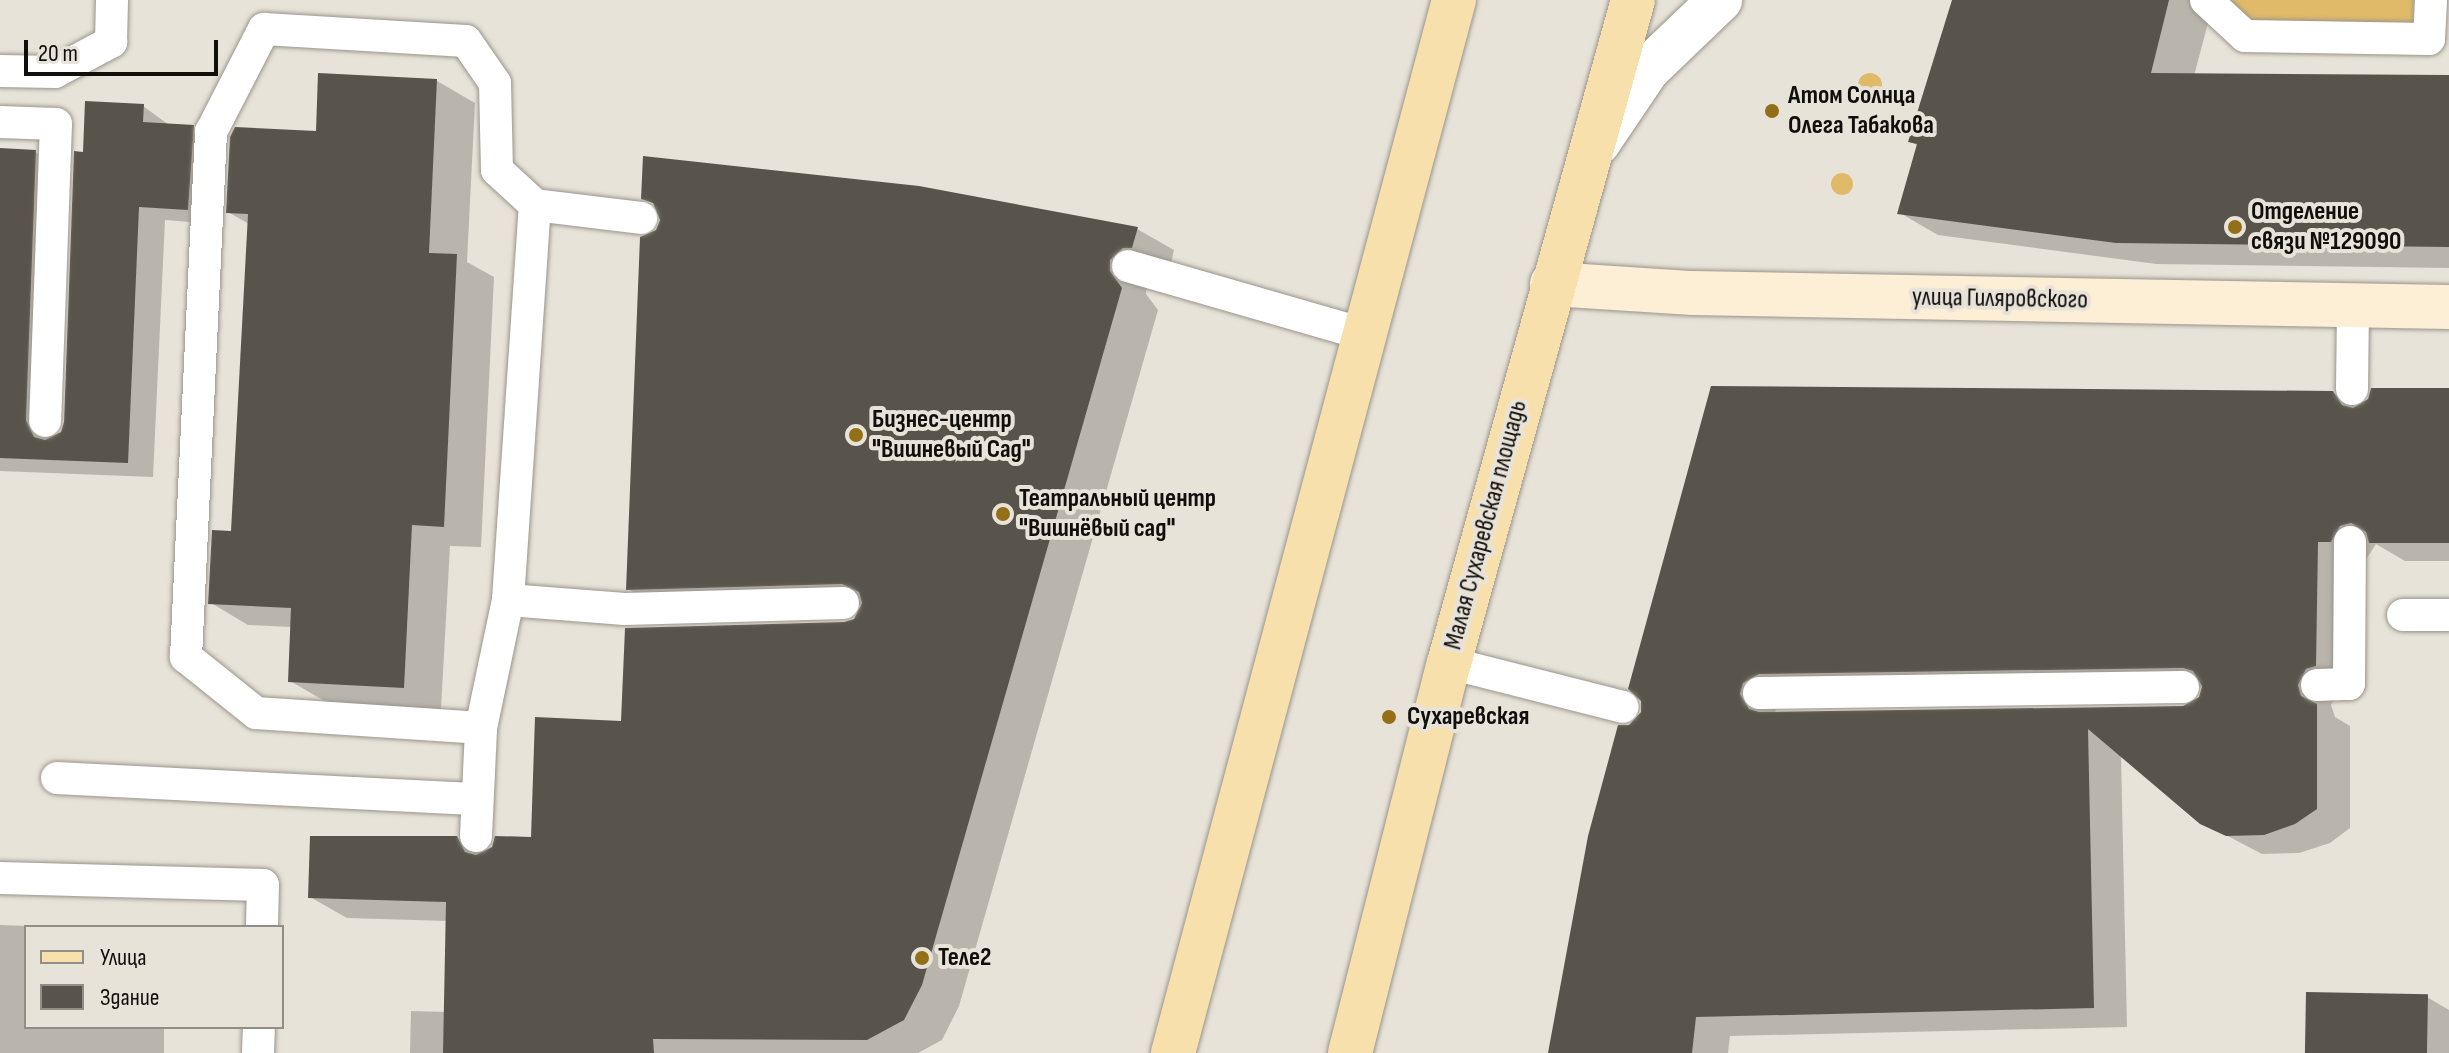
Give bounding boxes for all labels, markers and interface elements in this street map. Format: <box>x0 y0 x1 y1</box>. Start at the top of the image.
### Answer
scale bar <box>28 24 222 74</box>
text: 20 m <box>38 39 78 68</box>
place label: Атом Солнца Олега Табакова <box>1788 80 1934 142</box>
marker: Атом Солнца Олега Табакова <box>1763 102 1781 120</box>
place label: Отделение связи №129090 <box>2251 196 2401 258</box>
marker: Отделение связи №129090 <box>2226 218 2244 236</box>
street label: улица Гиляровского <box>1912 282 2088 316</box>
street label: Малая Сухаревская площадь <box>1438 397 1534 653</box>
place label: Бизнес-центр "Вишневый Сад" <box>872 404 1031 466</box>
marker: Бизнес-центр "Вишневый Сад" <box>847 426 865 444</box>
place label: Театральный центр "Вишнёвый сад" <box>1019 483 1216 544</box>
marker: Театральный центр "Вишнёвый сад" <box>994 505 1012 523</box>
place label: Сухаревская <box>1407 701 1529 733</box>
marker: Сухаревская <box>1378 706 1400 728</box>
legend <box>24 925 284 1029</box>
place label: Теле2 <box>938 942 991 974</box>
text: Улица <box>100 943 146 972</box>
marker: Теле2 <box>913 949 931 967</box>
text: Здание <box>100 983 159 1012</box>

